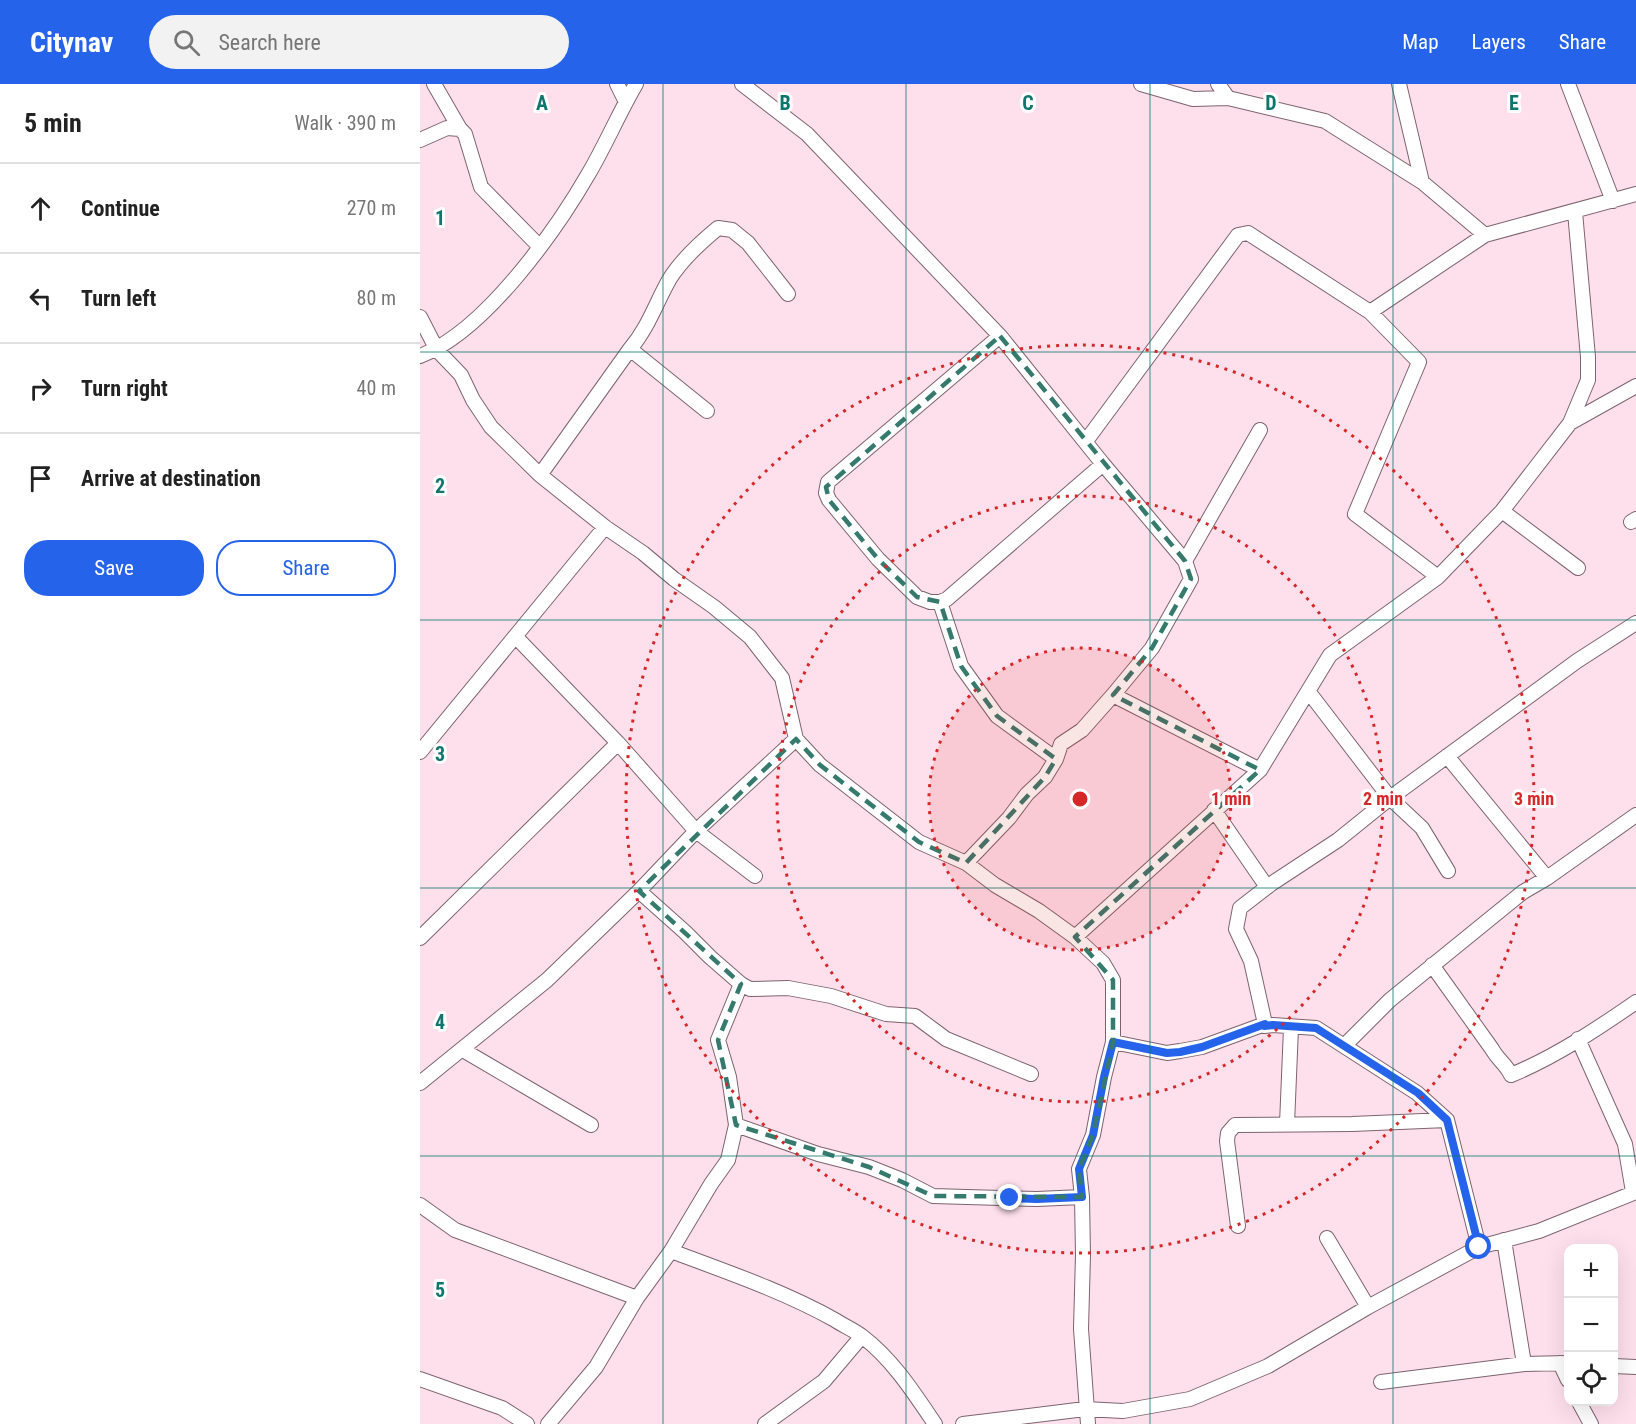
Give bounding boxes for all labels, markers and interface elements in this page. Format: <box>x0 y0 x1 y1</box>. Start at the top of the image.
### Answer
search box <box>149 15 569 69</box>
text: Citynav <box>30 26 113 59</box>
icon: search <box>170 26 203 59</box>
text: Search here <box>218 30 321 55</box>
text: Map <box>1402 30 1439 54</box>
text: Layers <box>1472 30 1526 54</box>
text: Share <box>1559 30 1606 54</box>
text: A <box>536 91 548 115</box>
text: B <box>779 91 791 115</box>
text: C <box>1022 91 1034 115</box>
text: D <box>1265 91 1277 115</box>
text: E <box>1509 91 1519 115</box>
text: 5 min <box>24 108 82 138</box>
text: Walk · 390 m <box>295 111 396 135</box>
icon: ahead <box>24 192 57 225</box>
text: Continue <box>81 196 160 221</box>
text: 270 m <box>347 196 396 220</box>
text: 1 <box>435 206 445 230</box>
icon: left <box>24 282 57 315</box>
text: Turn left <box>81 286 156 311</box>
text: 80 m <box>357 286 396 310</box>
icon: right <box>24 372 57 405</box>
text: Turn right <box>81 376 168 401</box>
text: 40 m <box>357 376 396 400</box>
icon: arrive <box>24 462 57 495</box>
text: Arrive at destination <box>81 466 261 491</box>
text: 2 <box>435 474 445 498</box>
button: Save <box>24 540 204 596</box>
button: Share <box>216 540 396 596</box>
text: 3 <box>435 742 445 766</box>
text: 1 min <box>1211 788 1251 809</box>
text: 2 min <box>1363 788 1403 809</box>
text: 3 min <box>1514 788 1554 809</box>
centre of rings <box>1070 789 1090 809</box>
text: 4 <box>435 1010 445 1034</box>
route end <box>996 1184 1022 1210</box>
route start <box>1465 1233 1491 1259</box>
map controls <box>1564 1244 1618 1406</box>
button: + <box>1564 1244 1618 1298</box>
text: 5 <box>435 1278 445 1302</box>
button: − <box>1564 1298 1618 1352</box>
button: locate <box>1564 1352 1618 1406</box>

